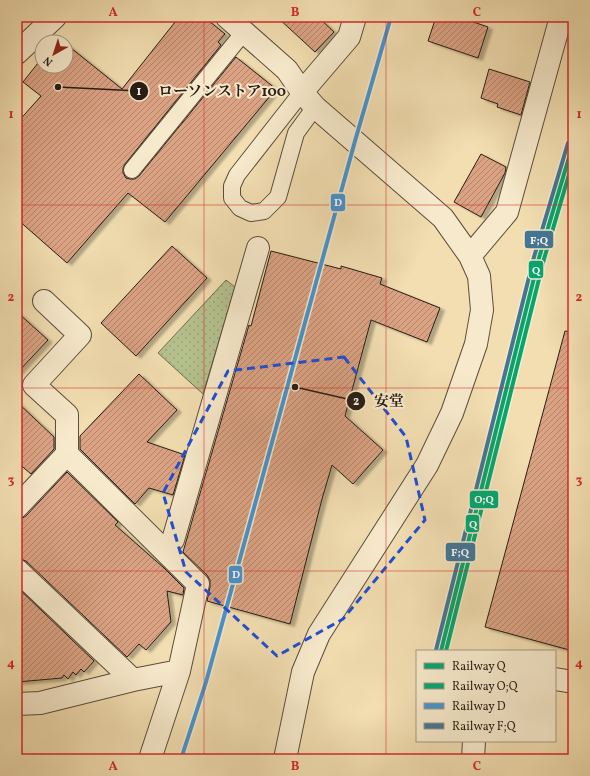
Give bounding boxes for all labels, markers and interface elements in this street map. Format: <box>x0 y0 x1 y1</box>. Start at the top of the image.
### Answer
text: A <box>108 4 118 22</box>
text: B <box>291 4 300 22</box>
text: C <box>473 4 481 22</box>
north arrow <box>34 34 74 74</box>
text: N <box>41 52 56 69</box>
callout: ローソンストア100 <box>129 78 295 105</box>
text: ローソンストア100 <box>158 82 286 103</box>
text: 1 <box>137 84 142 100</box>
text: 1 <box>8 106 14 124</box>
text: 1 <box>576 106 582 124</box>
line badge: D <box>330 193 346 212</box>
text: D <box>334 196 342 211</box>
line badge: F;Q <box>524 230 554 249</box>
text: F;Q <box>530 234 549 249</box>
line badge: Q <box>528 260 544 279</box>
text: Q <box>532 264 541 279</box>
text: 2 <box>8 289 15 307</box>
text: 2 <box>576 289 583 307</box>
callout: 安堂 <box>346 387 412 414</box>
text: 安堂 <box>374 392 404 413</box>
text: 2 <box>353 394 359 410</box>
text: 3 <box>8 472 15 490</box>
text: 3 <box>576 472 583 490</box>
line badge: O;Q <box>469 490 499 509</box>
text: O;Q <box>474 493 495 508</box>
line badge: Q <box>465 514 480 533</box>
text: Q <box>469 518 478 533</box>
line badge: F;Q <box>445 542 476 562</box>
text: F;Q <box>451 546 470 561</box>
line badge: D <box>228 565 243 584</box>
text: D <box>232 568 240 583</box>
legend <box>416 650 556 742</box>
text: 4 <box>7 655 15 673</box>
text: 4 <box>575 655 583 673</box>
text: Railway Q <box>452 659 507 675</box>
text: Railway O;Q <box>452 679 519 695</box>
text: Railway D <box>452 699 506 715</box>
text: Railway F;Q <box>452 719 517 735</box>
text: A <box>108 758 118 776</box>
text: B <box>291 758 300 776</box>
text: C <box>473 758 481 776</box>

